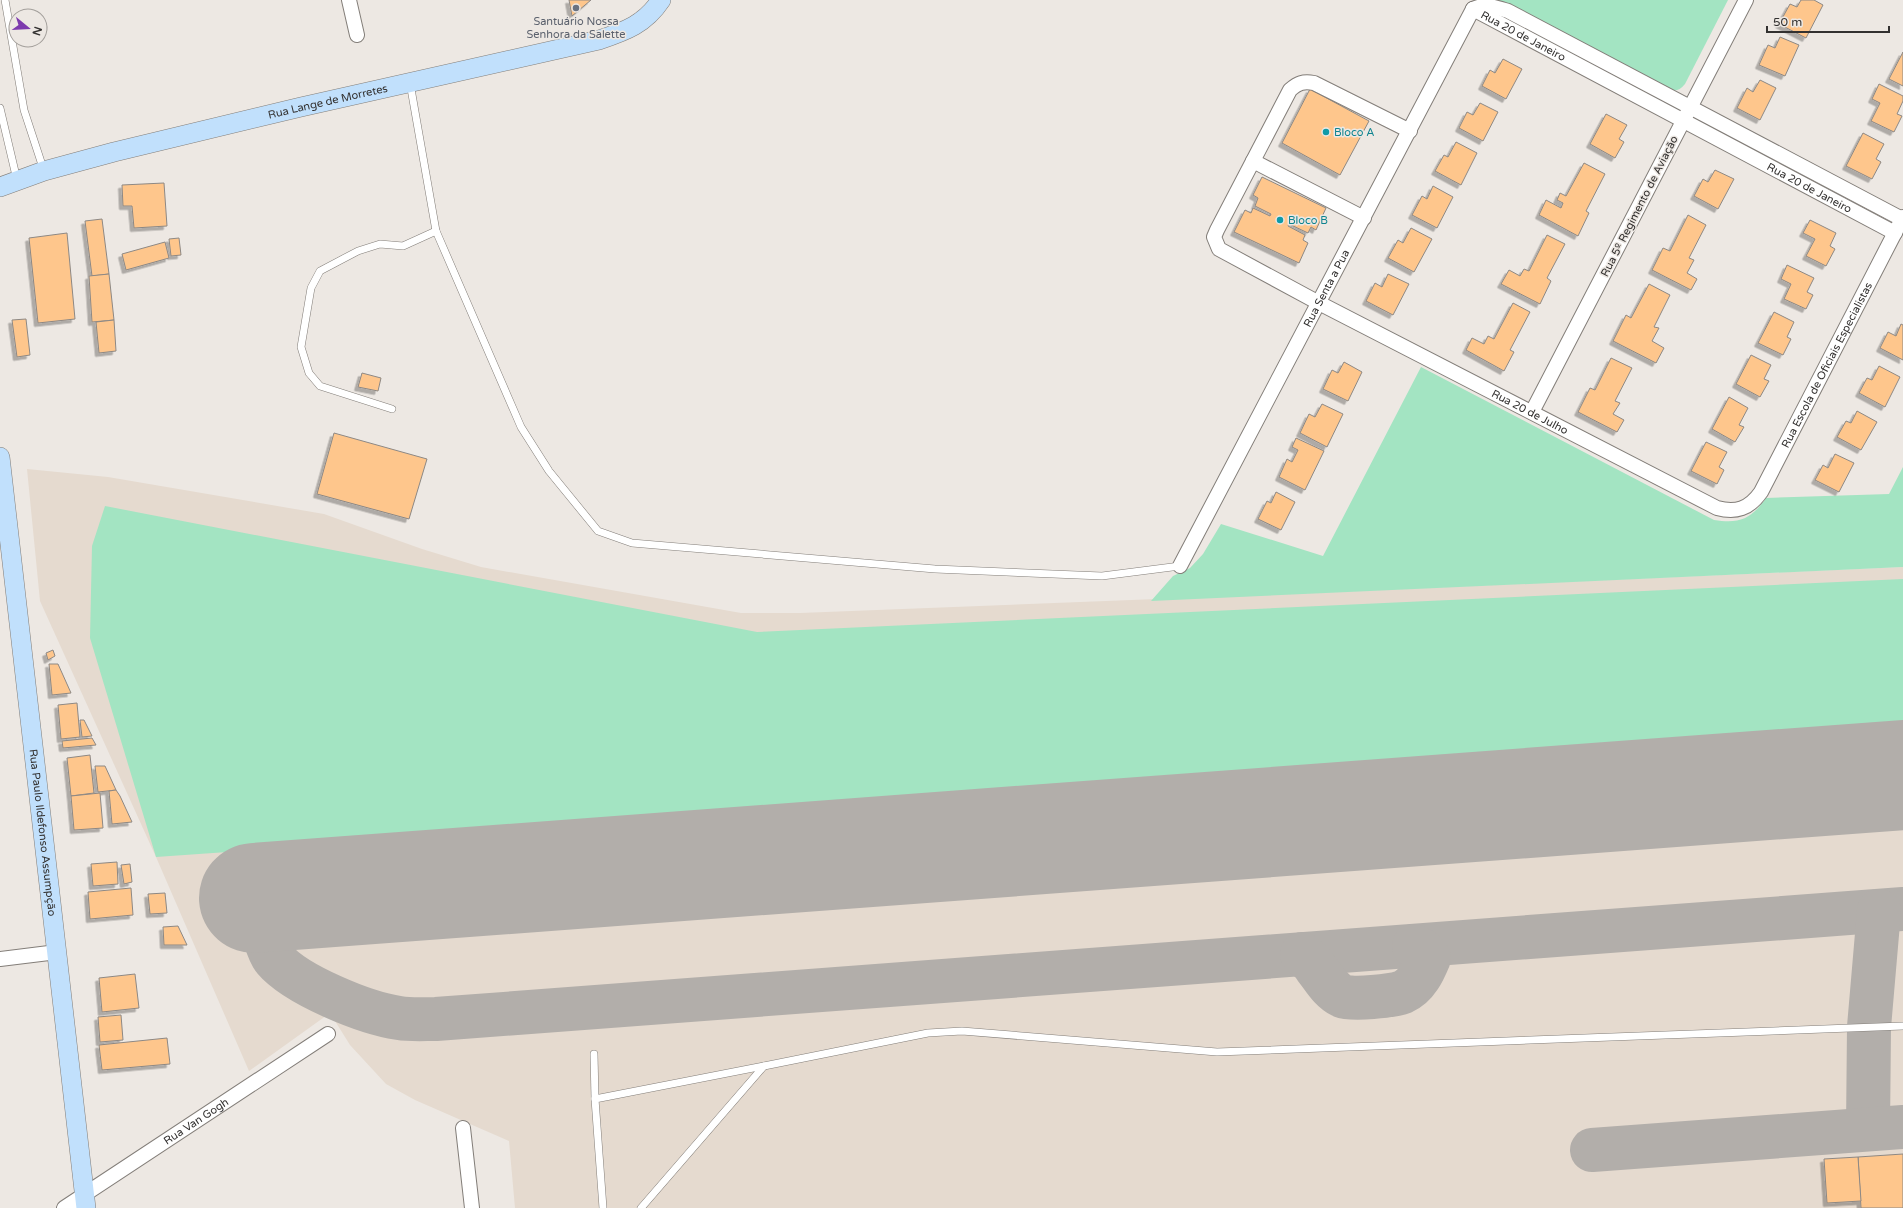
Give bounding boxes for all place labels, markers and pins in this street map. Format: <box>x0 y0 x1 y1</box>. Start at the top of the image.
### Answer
marker: Santuário Nossa Senhora da Salette <box>571 3 581 13</box>
place label: Santuário Nossa Senhora da Salette <box>527 15 625 41</box>
place label: Bloco A <box>1334 126 1375 139</box>
marker: Bloco A <box>1321 127 1331 137</box>
place label: Bloco B <box>1288 214 1328 227</box>
marker: Bloco B <box>1275 215 1285 225</box>

